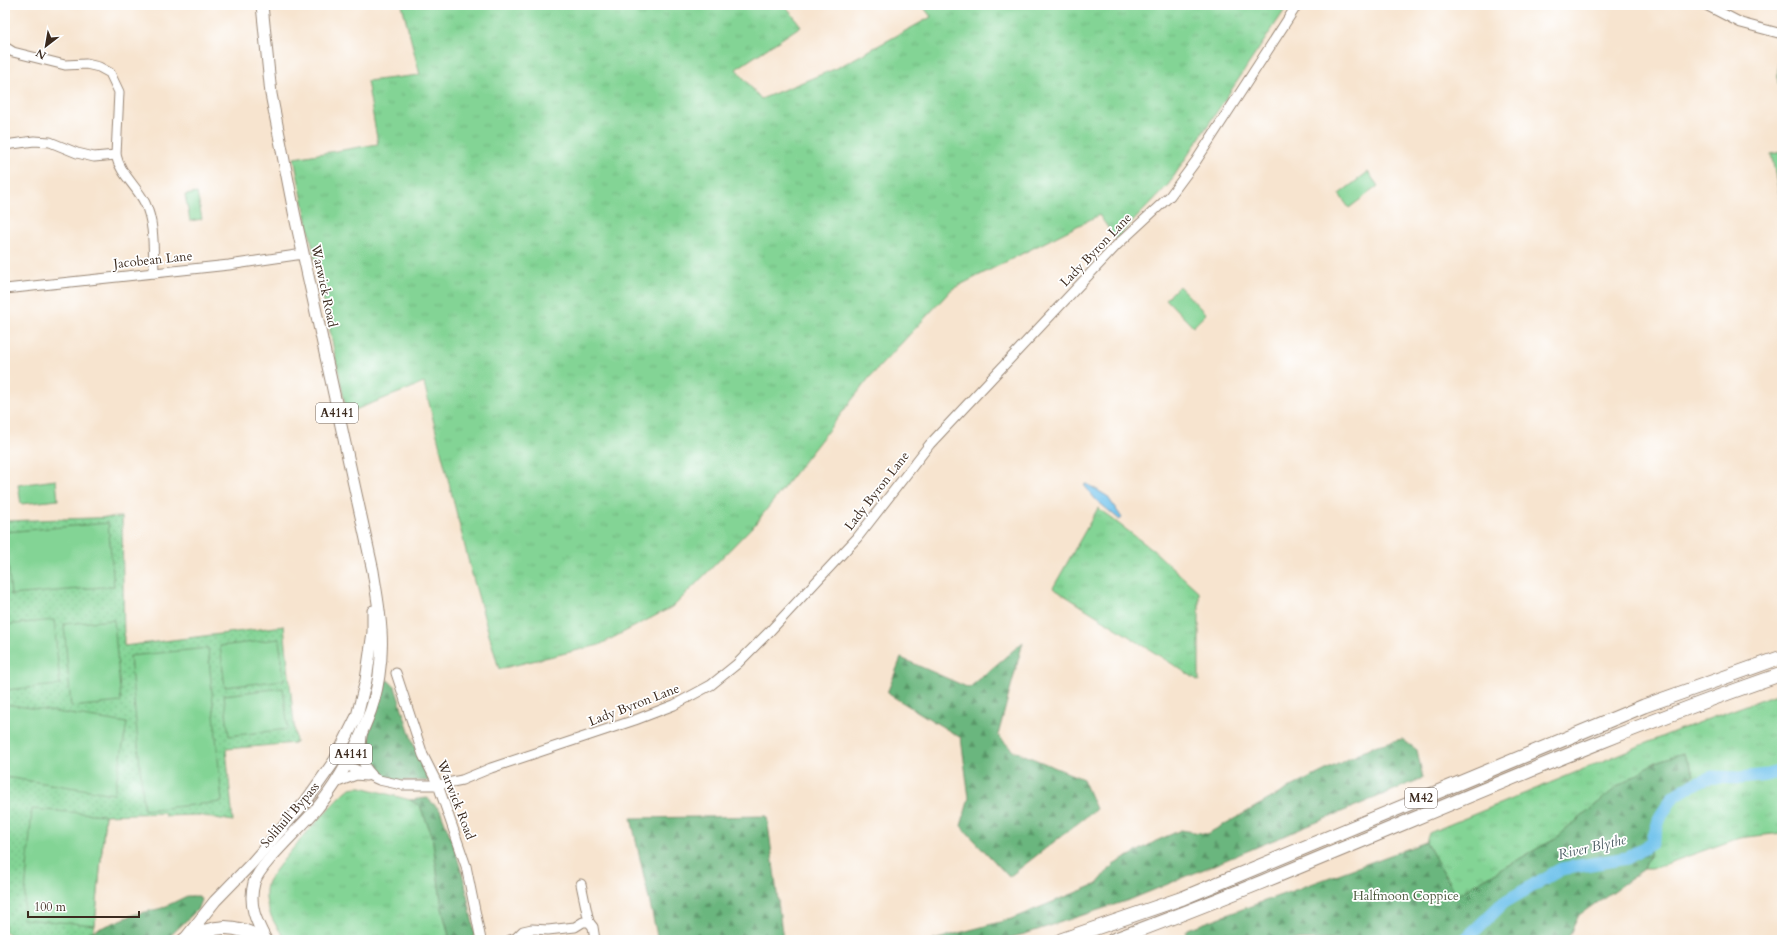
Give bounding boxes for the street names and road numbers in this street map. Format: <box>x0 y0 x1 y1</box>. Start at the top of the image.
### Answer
street label: Lady Byron Lane <box>1056 209 1136 291</box>
street label: Warwick Road <box>306 242 342 329</box>
street label: Jacobean Lane <box>111 247 193 273</box>
road number: A4141 <box>316 403 358 423</box>
street label: Lady Byron Lane <box>840 448 914 534</box>
street label: Lady Byron Lane <box>586 679 682 731</box>
road number: A4141 <box>330 744 372 764</box>
street label: Warwick Road <box>432 757 479 842</box>
street label: Solihull Bypass <box>256 778 324 852</box>
road number: M42 <box>1405 788 1437 808</box>

